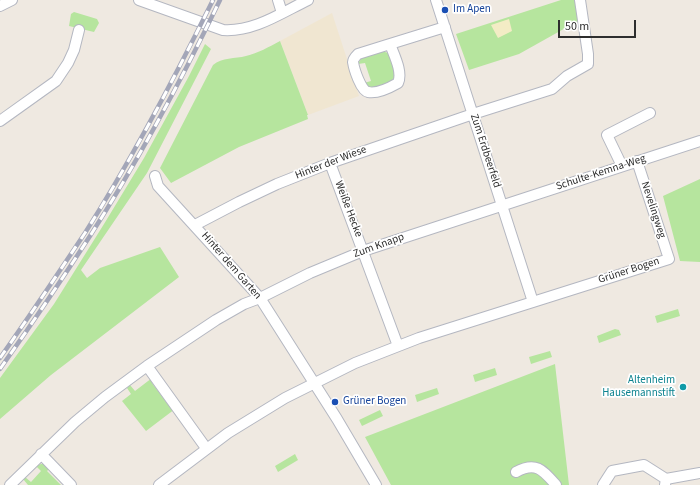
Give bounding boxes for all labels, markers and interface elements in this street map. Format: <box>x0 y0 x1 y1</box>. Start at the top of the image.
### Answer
place label: Im Apen <box>453 3 491 17</box>
marker: Im Apen <box>440 5 450 15</box>
scale bar <box>560 12 638 38</box>
text: 50 m <box>565 18 589 35</box>
street label: Zum Erdbeerfeld <box>467 112 503 190</box>
street label: Hinter der Wiese <box>293 143 369 183</box>
street label: Schulte-Kemna-Weg <box>555 152 647 194</box>
street label: Weiße Hecke <box>331 179 365 239</box>
street label: Nevelingweg <box>638 180 668 240</box>
street label: Hinter dem Garten <box>198 230 264 302</box>
street label: Zum Knapp <box>352 231 406 261</box>
street label: Grüner Bogen <box>597 255 661 287</box>
place label: Altenheim Hausemannstift <box>602 374 675 400</box>
marker: Altenheim Hausemannstift <box>678 382 688 392</box>
place label: Grüner Bogen <box>343 395 406 409</box>
marker: Grüner Bogen <box>330 397 340 407</box>

